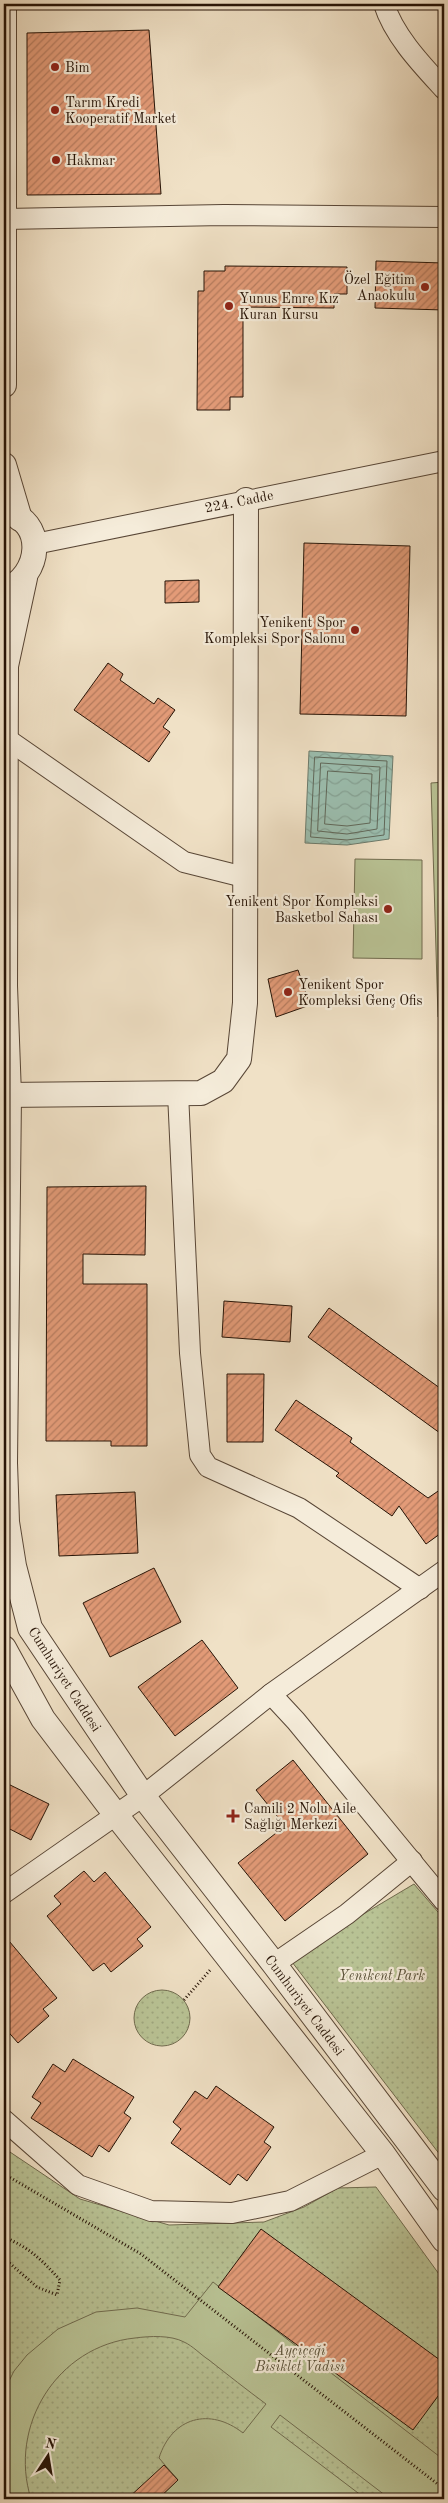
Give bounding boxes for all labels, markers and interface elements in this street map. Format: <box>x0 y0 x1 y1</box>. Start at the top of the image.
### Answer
marker: Bim <box>49 61 61 73</box>
place label: Bim <box>65 61 90 75</box>
place label: Tarım Kredi Kooperatif Market <box>65 96 176 126</box>
marker: Tarım Kredi Kooperatif Market <box>49 104 61 116</box>
marker: Hakmar <box>50 154 62 166</box>
place label: Hakmar <box>66 154 115 168</box>
place label: Özel Eğitim Anaokulu <box>344 270 416 303</box>
marker: Özel Eğitim Anaokulu <box>419 281 431 293</box>
place label: Yunus Emre Kız Kuran Kursu <box>239 292 339 322</box>
marker: Yunus Emre Kız Kuran Kursu <box>223 300 235 312</box>
street label: 224. Cadde <box>204 488 275 515</box>
place label: Yenikent Spor Kompleksi Spor Salonu <box>204 616 346 646</box>
marker: Yenikent Spor Kompleksi Spor Salonu <box>349 624 361 636</box>
place label: Yenikent Spor Kompleksi Basketbol Sahası <box>225 895 378 925</box>
marker: Yenikent Spor Kompleksi Basketbol Sahası <box>382 903 394 915</box>
place label: Yenikent Spor Kompleksi Genç Ofis <box>298 978 423 1008</box>
marker: Yenikent Spor Kompleksi Genç Ofis <box>282 986 294 998</box>
street label: Cumhuriyet Caddesi <box>25 1625 103 1735</box>
place label: Camili 2 Nolu Aile Sağlığı Merkezi <box>244 1802 356 1832</box>
marker: Camili 2 Nolu Aile Sağlığı Merkezi <box>226 1809 240 1823</box>
street label: Cumhuriyet Caddesi <box>262 1953 347 2059</box>
park label: Yenikent Park <box>339 1969 425 1983</box>
park label: Ayçiçeği Bisiklet Vadisi <box>254 2344 345 2374</box>
north arrow <box>22 2430 72 2480</box>
text: N <box>44 2436 57 2452</box>

